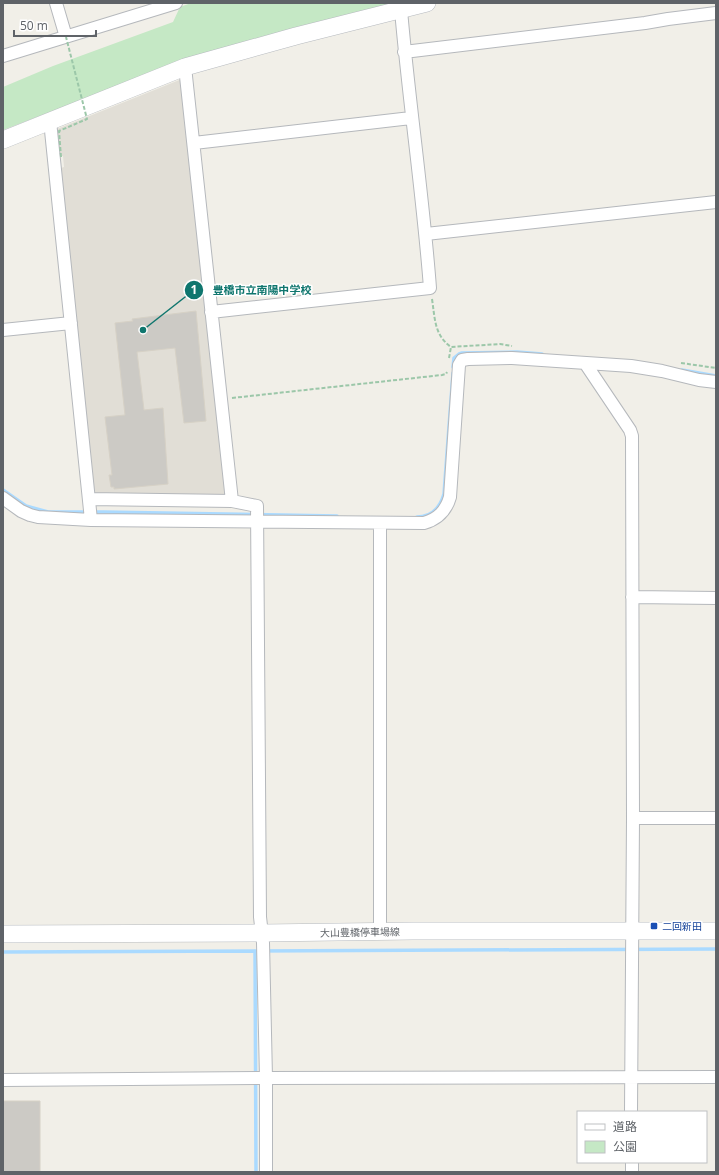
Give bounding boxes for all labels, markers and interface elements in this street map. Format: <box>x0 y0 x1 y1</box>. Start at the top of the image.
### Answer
scale bar <box>14 12 96 38</box>
text: 50 m <box>20 17 48 34</box>
callout: 豊橋市立南陽中学校 <box>184 278 319 301</box>
text: 1 <box>191 281 197 298</box>
text: 豊橋市立南陽中学校 <box>213 282 312 297</box>
place label: 二回新田 <box>662 919 702 933</box>
marker: 二回新田 <box>649 921 659 931</box>
street label: 大山豊橋停車場線 <box>320 924 400 940</box>
legend <box>577 1111 707 1163</box>
text: 道路 <box>613 1118 637 1135</box>
text: 公園 <box>613 1138 637 1155</box>

